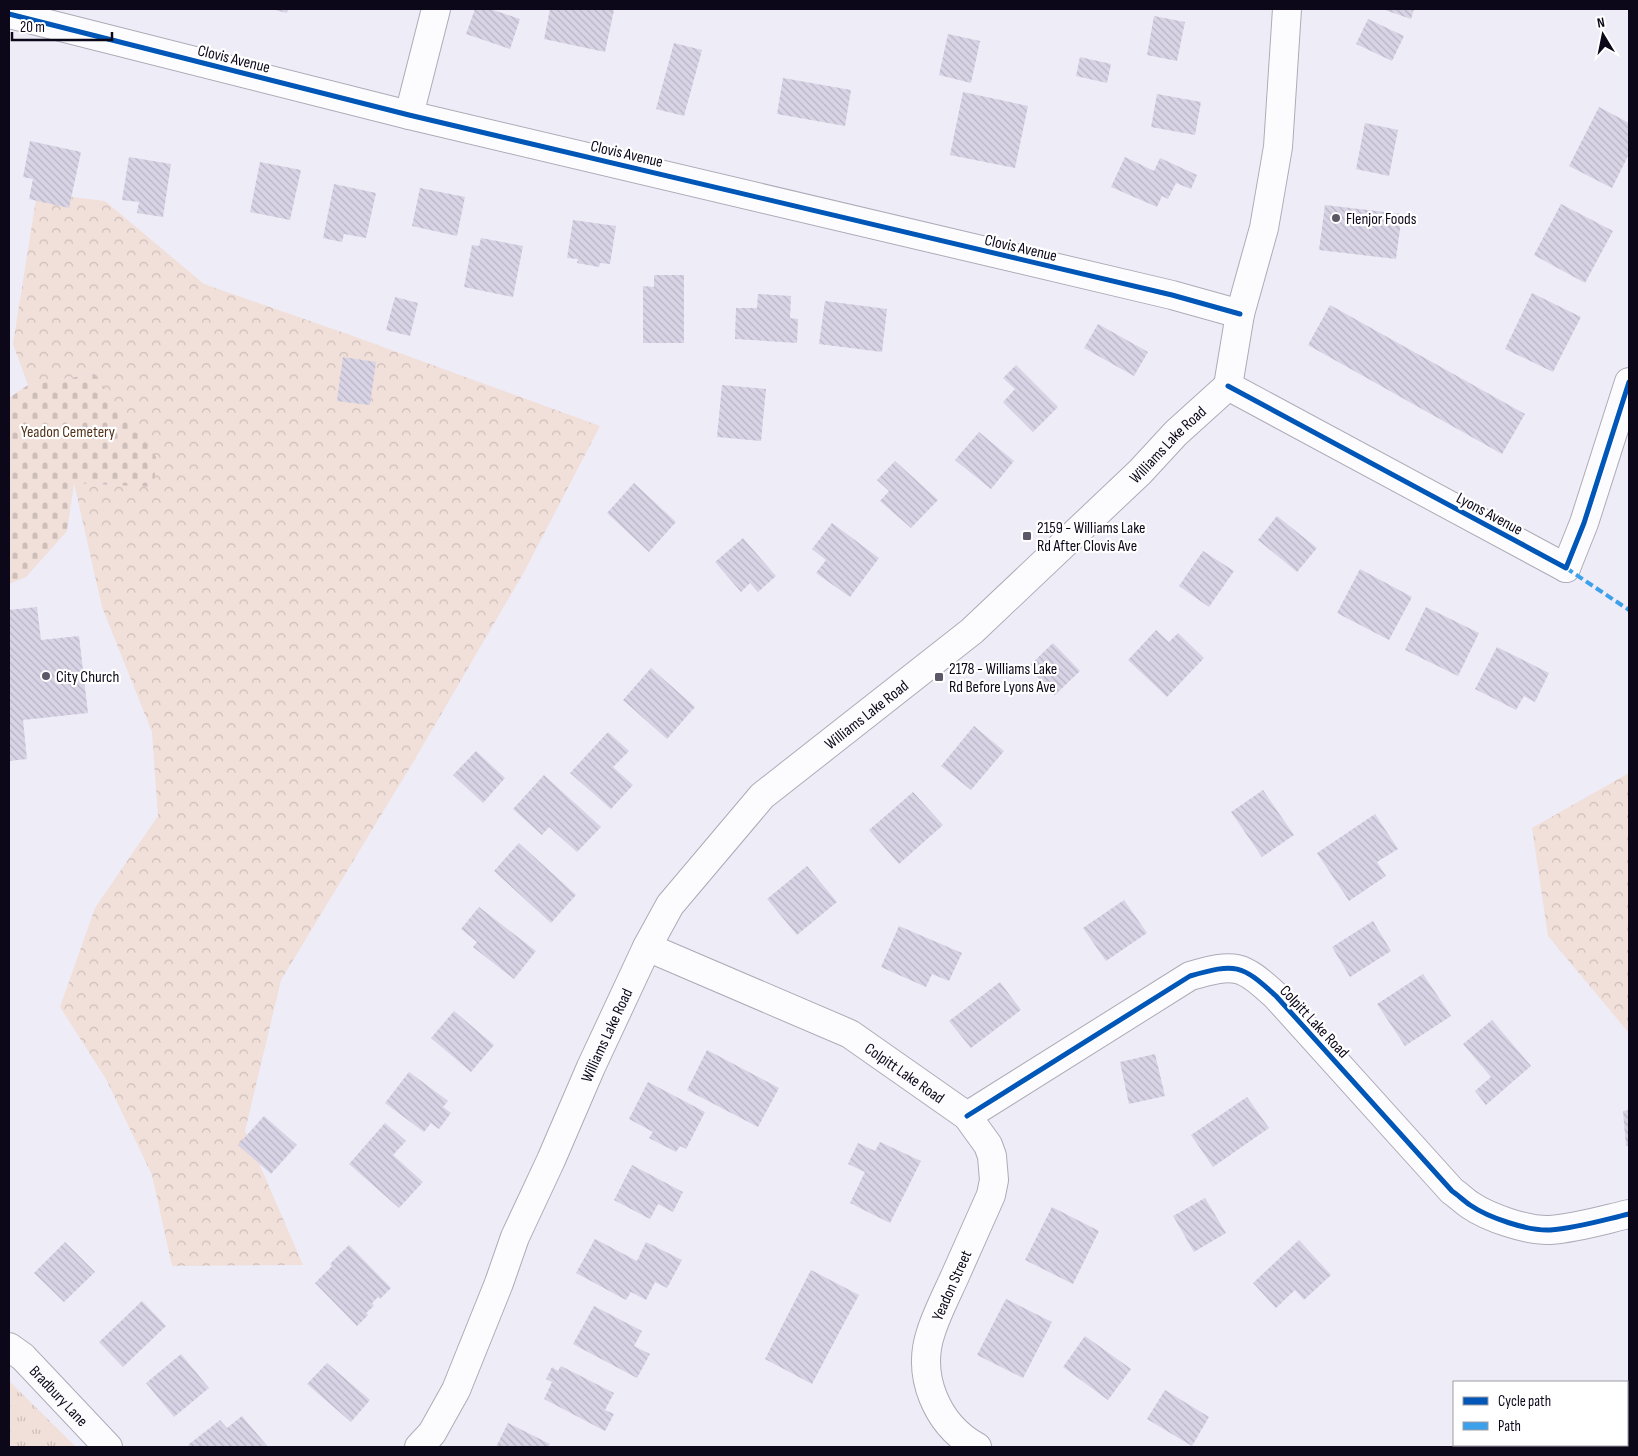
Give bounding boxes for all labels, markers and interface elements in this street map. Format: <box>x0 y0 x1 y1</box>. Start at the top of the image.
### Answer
scale bar <box>12 10 112 42</box>
north arrow <box>1578 10 1628 60</box>
text: N <box>1596 14 1606 32</box>
text: 20 m <box>20 18 45 37</box>
street label: Clovis Avenue <box>196 41 272 78</box>
street label: Clovis Avenue <box>589 137 665 172</box>
place label: Flenjor Foods <box>1346 210 1417 229</box>
marker: Flenjor Foods <box>1330 212 1342 224</box>
street label: Clovis Avenue <box>983 231 1059 266</box>
street label: Williams Lake Road <box>1126 403 1210 488</box>
park label: Yeadon Cemetery <box>21 423 115 442</box>
street label: Lyons Avenue <box>1453 489 1526 540</box>
place label: 2159 - Williams Lake Rd After Clovis Ave <box>1037 519 1145 556</box>
marker: 2159 - Williams Lake Rd After Clovis Ave <box>1021 530 1033 542</box>
place label: 2178 - Williams Lake Rd Before Lyons Ave <box>949 660 1057 697</box>
place label: City Church <box>56 668 119 687</box>
marker: City Church <box>40 670 52 682</box>
marker: 2178 - Williams Lake Rd Before Lyons Ave <box>933 671 945 683</box>
street label: Williams Lake Road <box>821 677 913 754</box>
street label: Colpitt Lake Road <box>1275 982 1352 1062</box>
street label: Williams Lake Road <box>578 986 637 1085</box>
street label: Colpitt Lake Road <box>861 1039 948 1108</box>
street label: Yeadon Street <box>928 1247 976 1324</box>
street label: Bradbury Lane <box>25 1362 91 1431</box>
legend <box>1453 1381 1628 1446</box>
text: Cycle path <box>1498 1392 1551 1411</box>
text: Path <box>1498 1417 1521 1436</box>

